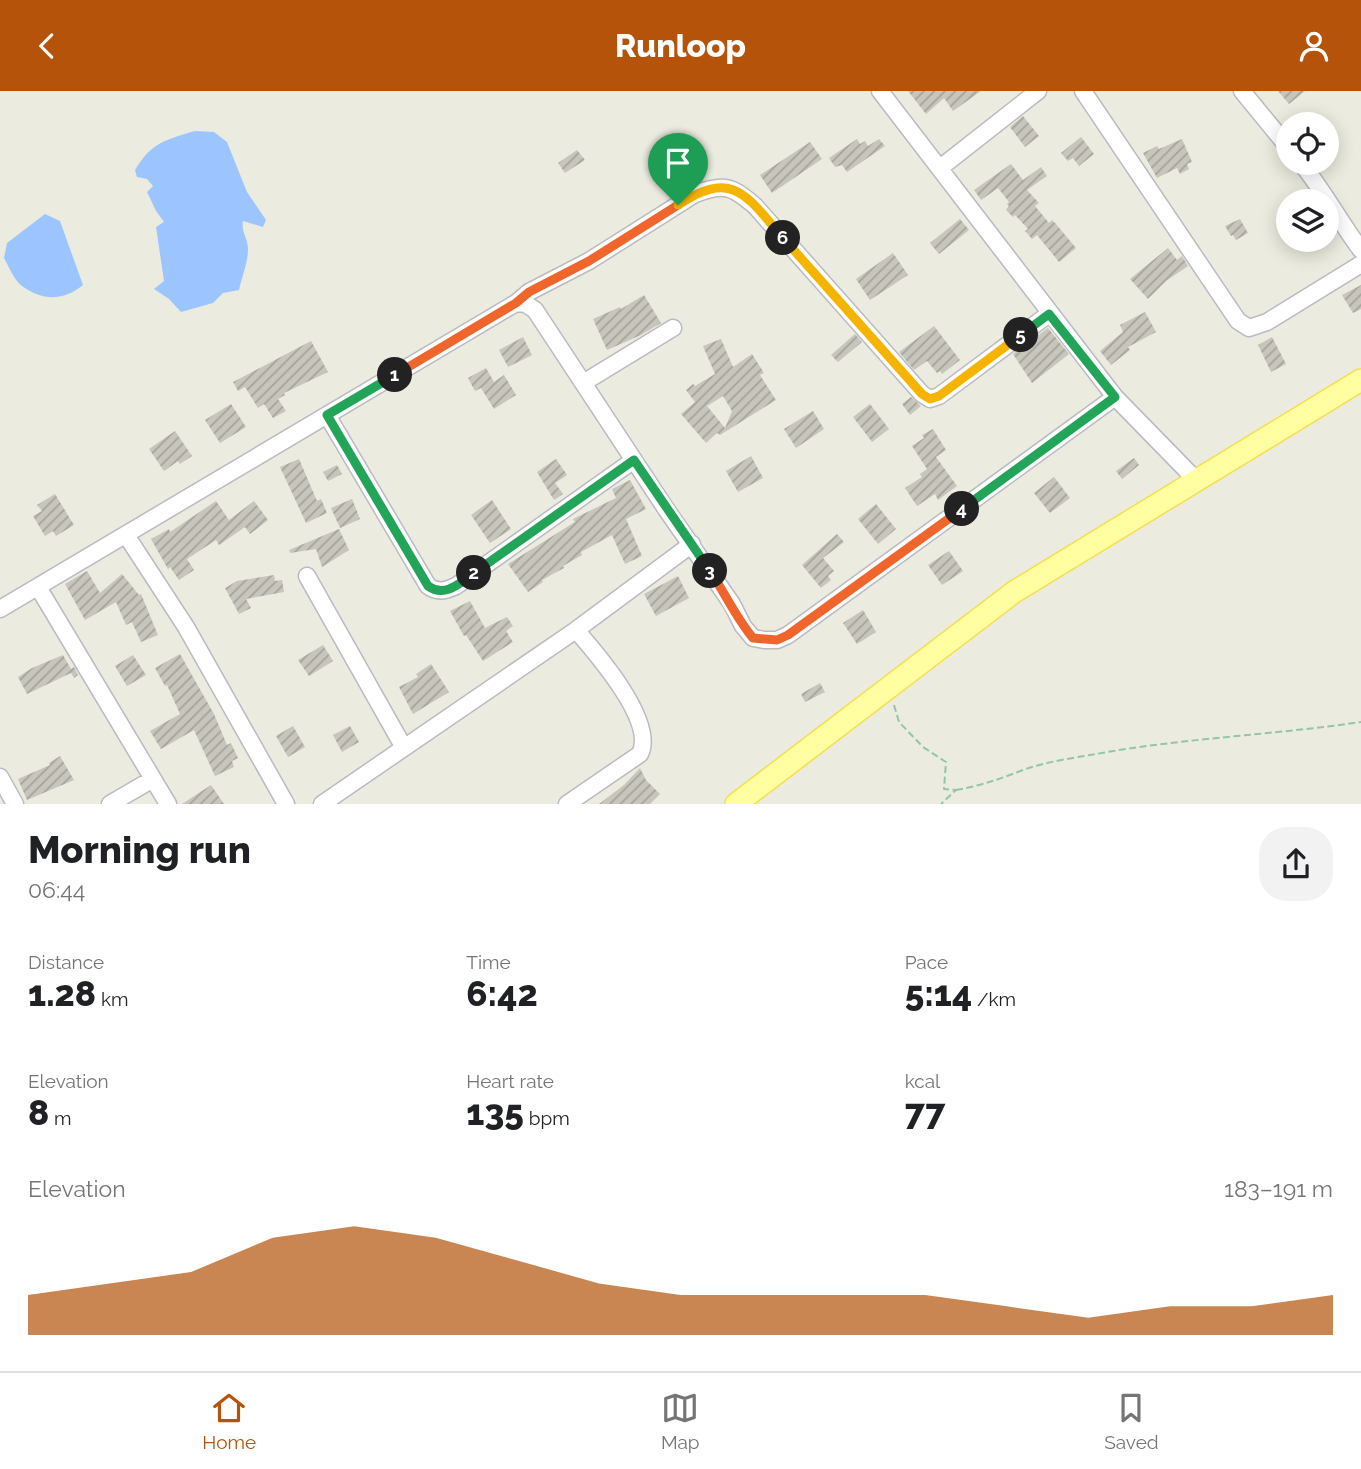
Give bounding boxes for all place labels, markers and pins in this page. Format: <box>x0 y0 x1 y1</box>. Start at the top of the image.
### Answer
pin <box>648 133 708 205</box>
pin: 6 <box>766 221 800 255</box>
pin: 5 <box>1004 317 1038 353</box>
pin: 1 <box>378 357 412 393</box>
pin: 4 <box>944 491 979 527</box>
pin: 3 <box>692 553 728 589</box>
pin: 2 <box>456 555 491 591</box>

